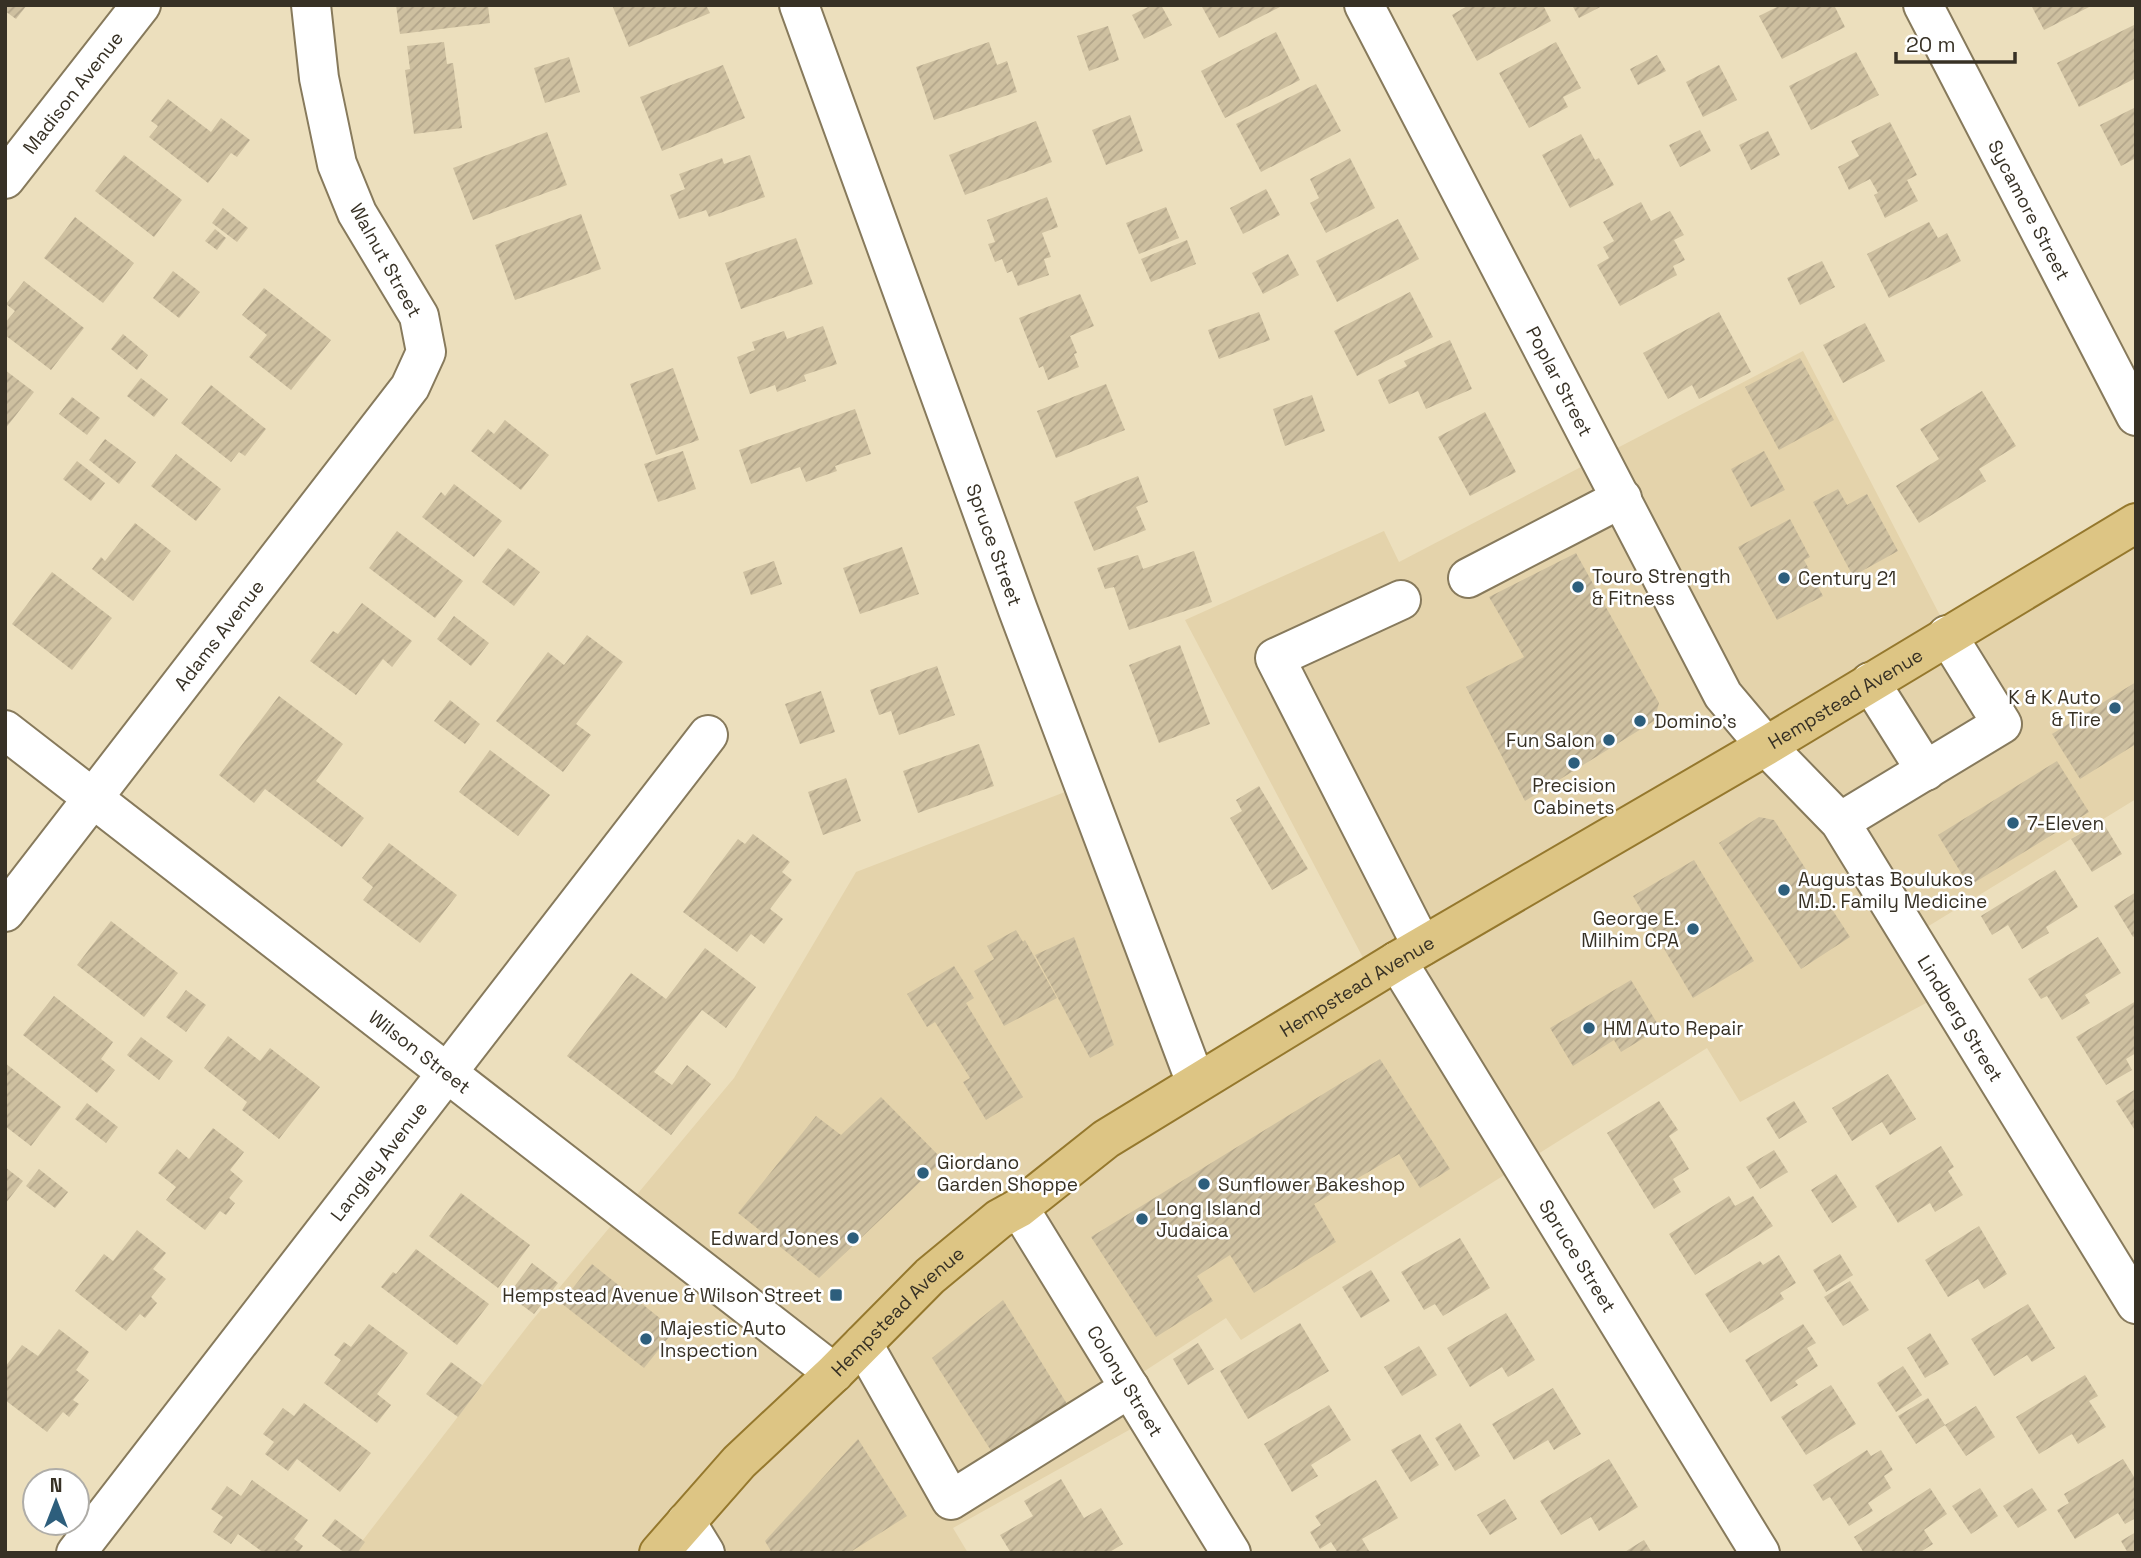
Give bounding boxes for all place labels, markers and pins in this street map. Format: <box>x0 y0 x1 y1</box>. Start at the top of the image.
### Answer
place label: Touro Strength & Fitness <box>1592 564 1731 611</box>
place label: Century 21 <box>1798 566 1896 591</box>
marker: Century 21 <box>1776 570 1792 586</box>
marker: Touro Strength & Fitness <box>1570 579 1586 595</box>
place label: K & K Auto & Tire <box>2008 685 2101 732</box>
marker: K & K Auto & Tire <box>2107 700 2123 716</box>
place label: Domino's <box>1654 709 1737 734</box>
marker: Domino's <box>1632 713 1648 729</box>
place label: Fun Salon <box>1506 728 1595 753</box>
marker: Fun Salon <box>1601 732 1617 748</box>
marker: Precision Cabinets <box>1566 755 1582 771</box>
place label: Precision Cabinets <box>1532 773 1616 820</box>
place label: 7-Eleven <box>2027 811 2104 836</box>
marker: 7-Eleven <box>2005 815 2021 831</box>
place label: Augustas Boulukos M.D. Family Medicine <box>1798 867 1987 914</box>
marker: Augustas Boulukos M.D. Family Medicine <box>1776 882 1792 898</box>
place label: George E. Milhim CPA <box>1581 906 1679 953</box>
marker: George E. Milhim CPA <box>1685 921 1701 937</box>
place label: HM Auto Repair <box>1603 1016 1743 1041</box>
marker: HM Auto Repair <box>1581 1020 1597 1036</box>
place label: Giordano Garden Shoppe <box>937 1150 1078 1197</box>
marker: Giordano Garden Shoppe <box>915 1165 931 1181</box>
place label: Sunflower Bakeshop <box>1218 1172 1405 1197</box>
marker: Sunflower Bakeshop <box>1196 1176 1212 1192</box>
place label: Long Island Judaica <box>1156 1196 1261 1243</box>
marker: Long Island Judaica <box>1134 1211 1150 1227</box>
place label: Edward Jones <box>711 1226 839 1251</box>
marker: Edward Jones <box>845 1230 861 1246</box>
place label: Hempstead Avenue & Wilson Street <box>502 1283 822 1308</box>
marker: Hempstead Avenue & Wilson Street <box>828 1287 844 1303</box>
place label: Majestic Auto Inspection <box>660 1316 786 1363</box>
marker: Majestic Auto Inspection <box>638 1331 654 1347</box>

